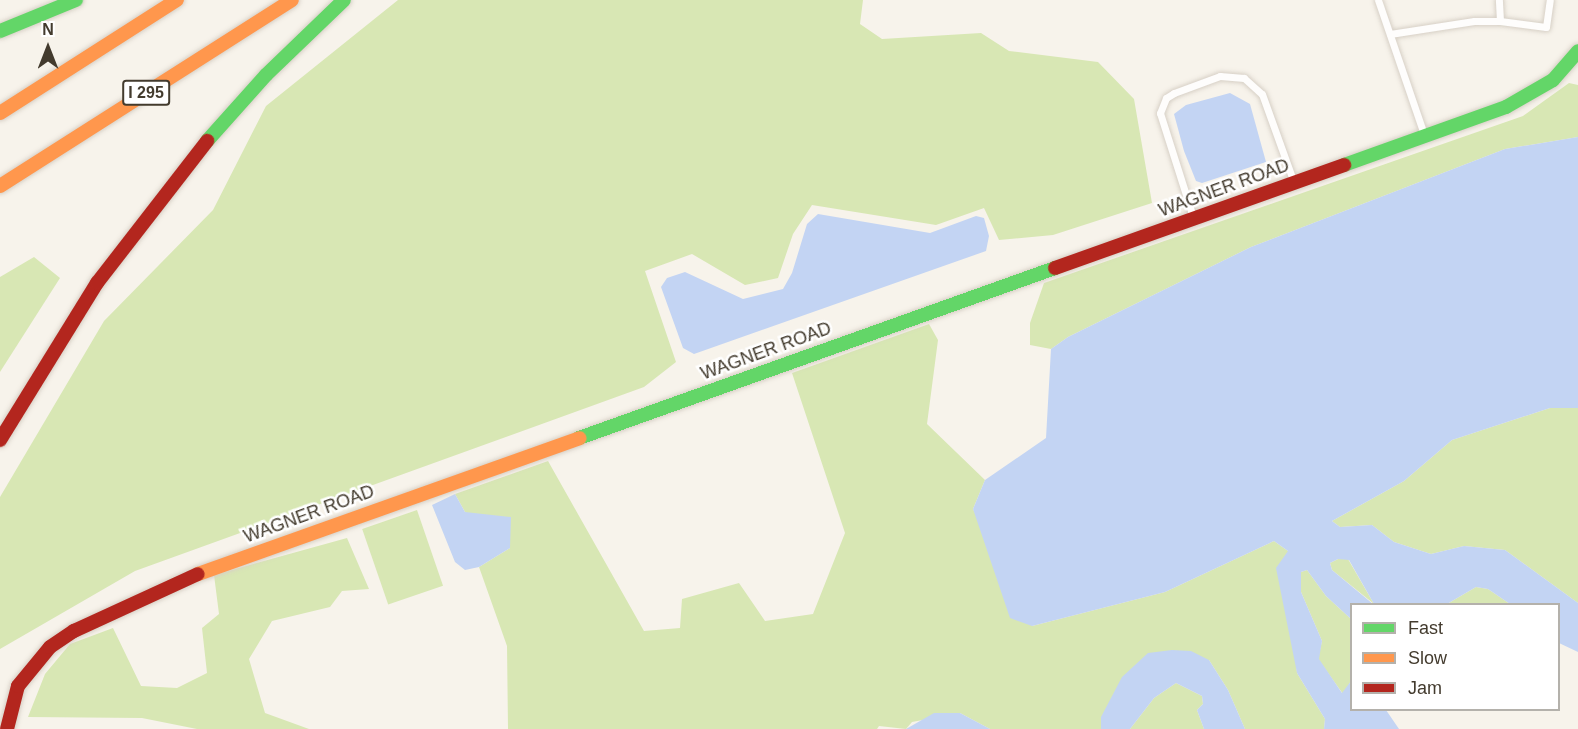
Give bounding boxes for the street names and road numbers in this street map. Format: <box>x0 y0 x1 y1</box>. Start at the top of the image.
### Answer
road number: I 295 <box>122 80 170 106</box>
street label: WAGNER ROAD <box>1156 154 1292 222</box>
street label: WAGNER ROAD <box>698 317 834 385</box>
street label: WAGNER ROAD <box>241 480 377 548</box>

